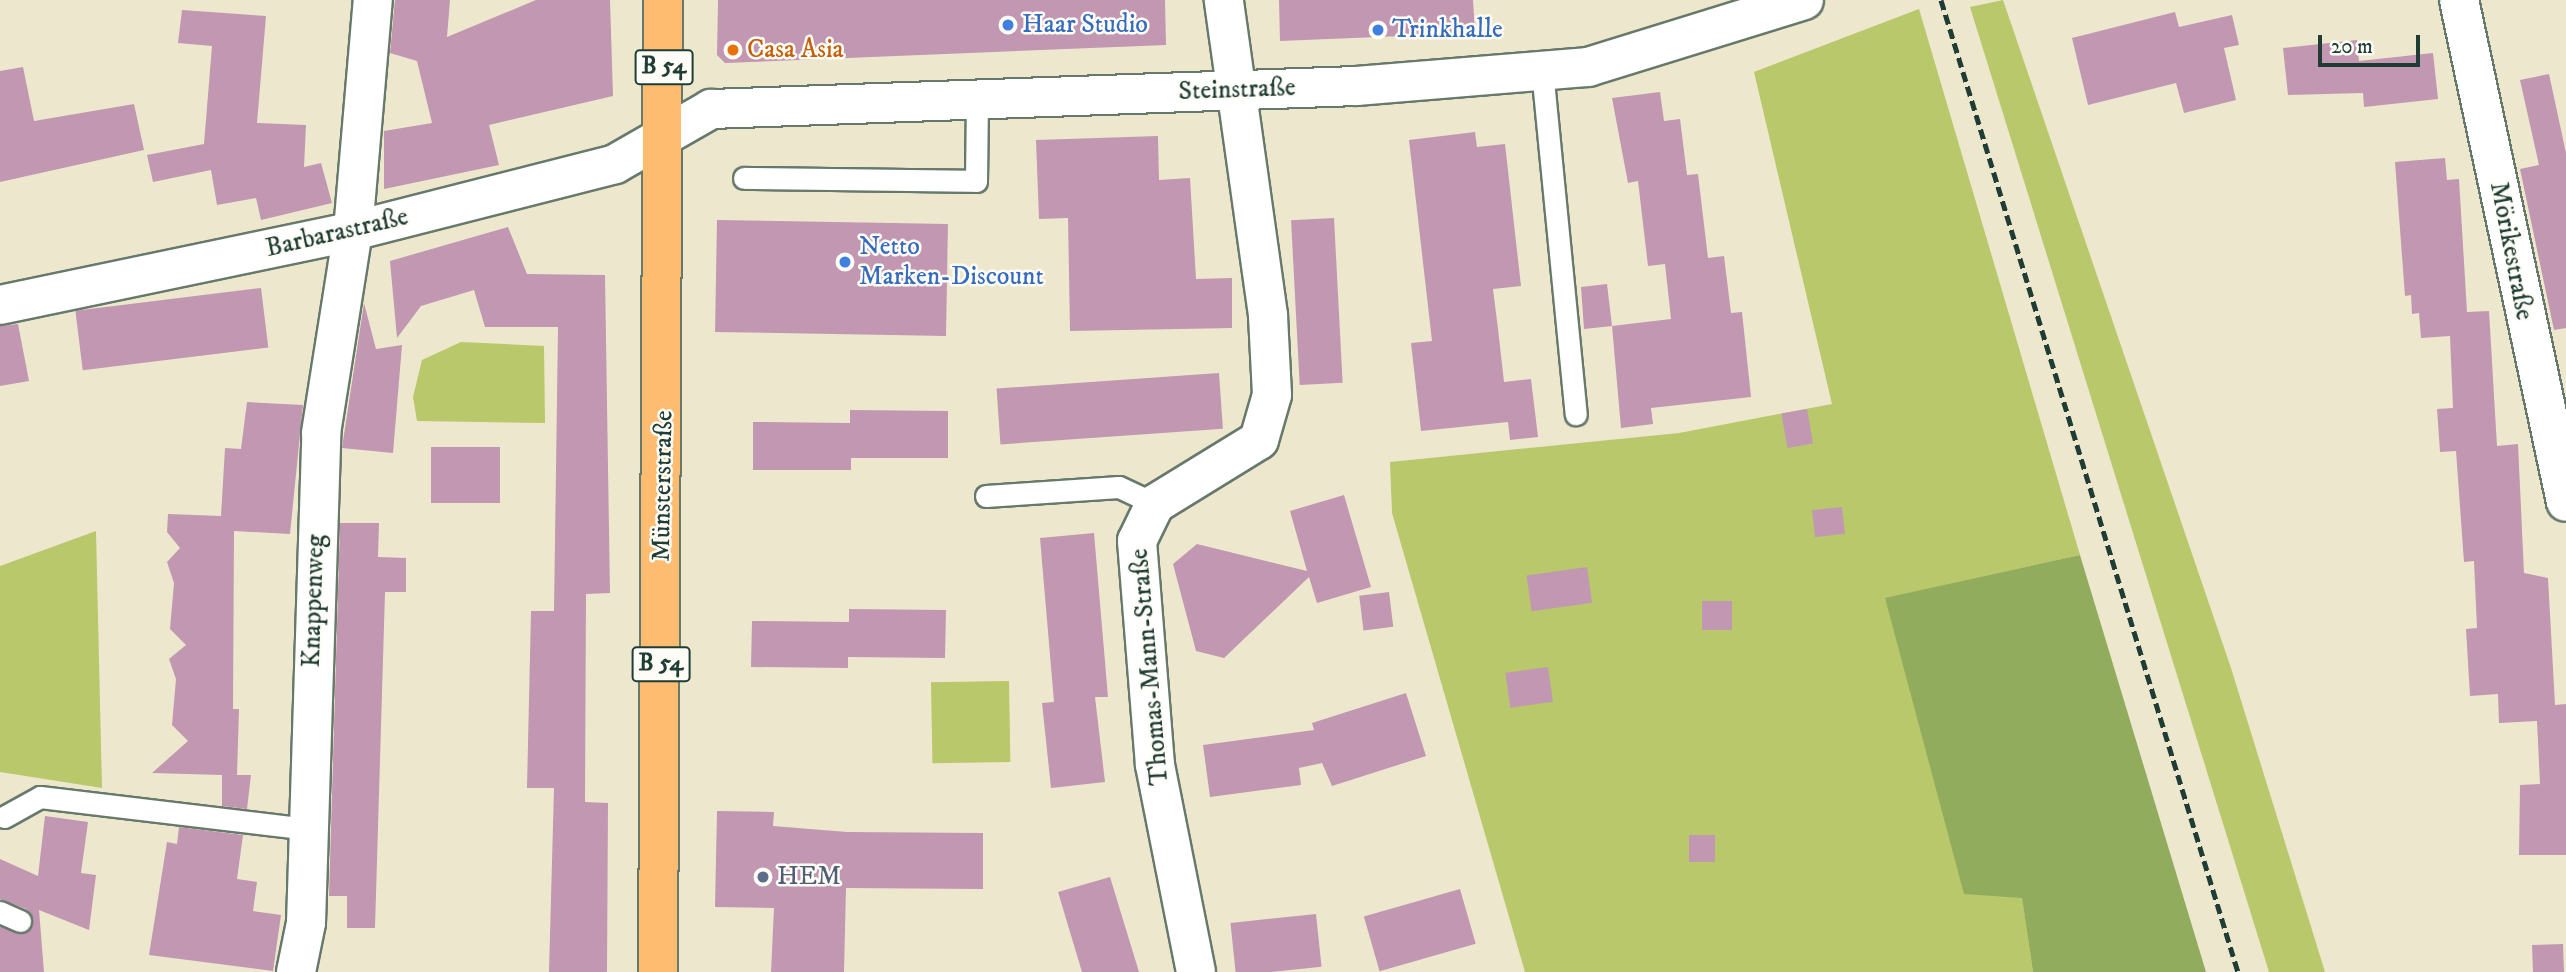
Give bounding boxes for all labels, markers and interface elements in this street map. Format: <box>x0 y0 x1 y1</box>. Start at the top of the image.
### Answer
place label: Haar Studio <box>1022 9 1148 41</box>
place label: Trinkhalle <box>1392 14 1503 46</box>
marker: Haar Studio <box>1000 17 1016 33</box>
scale bar <box>2321 21 2422 65</box>
marker: Trinkhalle <box>1370 22 1386 38</box>
place label: Casa Asia <box>747 34 844 66</box>
text: 20 m <box>2331 34 2373 60</box>
marker: Casa Asia <box>725 42 741 58</box>
road number: B 54 <box>634 46 694 88</box>
street label: Steinstraße <box>1178 72 1296 108</box>
street label: Mörikestraße <box>2482 179 2540 323</box>
street label: Barbarastraße <box>263 201 411 265</box>
place label: Netto Marken-Discount <box>859 231 1044 292</box>
marker: Netto Marken-Discount <box>837 254 853 270</box>
street label: Münsterstraße <box>646 410 680 562</box>
street label: Knappenweg <box>296 534 332 668</box>
street label: Thomas-Mann-Straße <box>1124 547 1176 787</box>
road number: B 54 <box>631 644 691 684</box>
place label: HEM <box>777 861 841 893</box>
marker: HEM <box>755 869 771 885</box>

